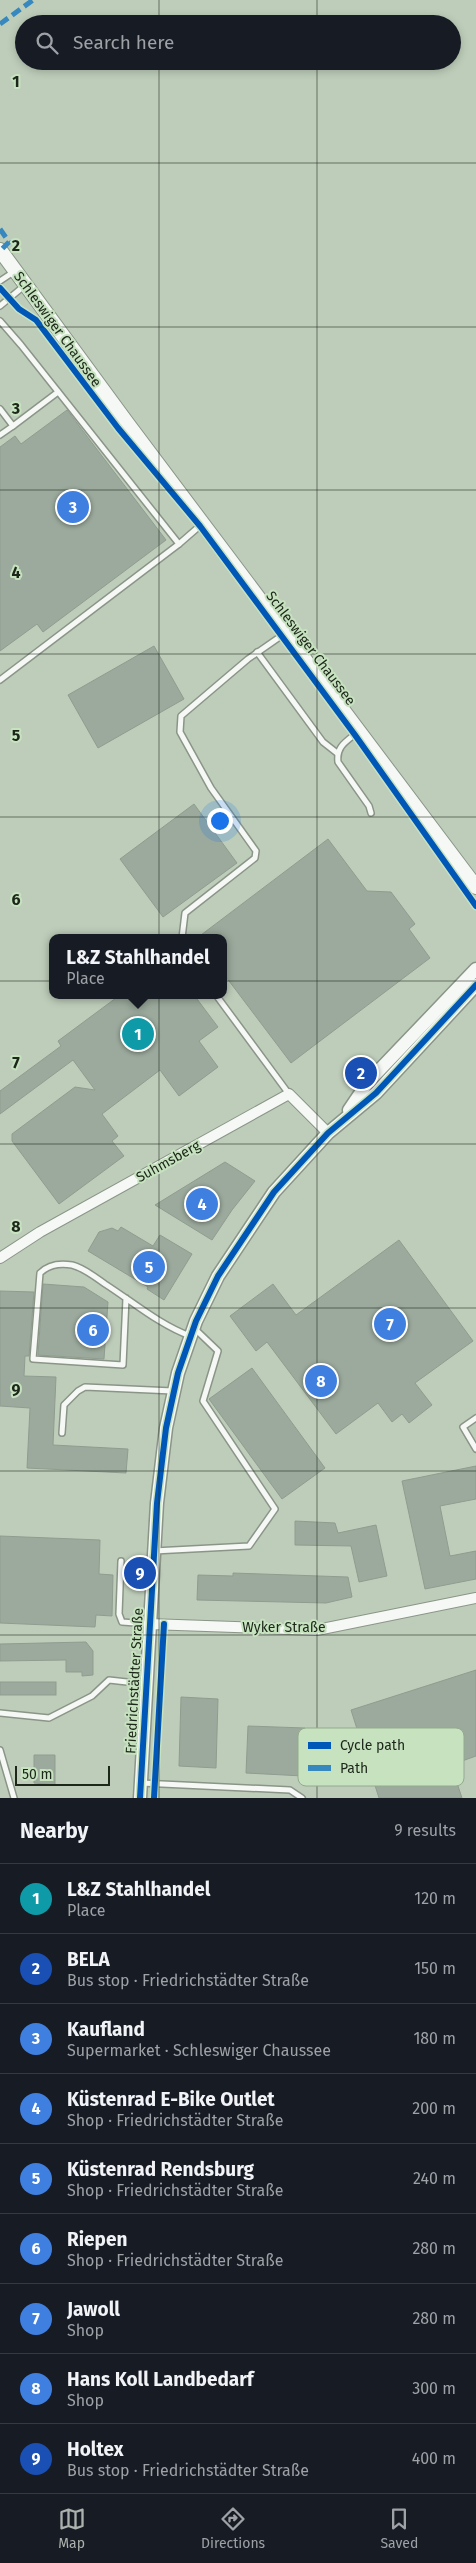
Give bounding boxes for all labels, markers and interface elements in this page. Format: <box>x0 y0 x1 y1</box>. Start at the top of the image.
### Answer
search box <box>15 15 461 70</box>
icon: search <box>33 29 61 57</box>
text: Search here <box>73 31 174 54</box>
text: 1 <box>12 72 20 91</box>
text: 2 <box>12 236 20 255</box>
street label: Schleswiger Chaussee <box>10 268 105 390</box>
text: 3 <box>11 399 20 418</box>
pin: 3 <box>57 488 89 526</box>
text: 4 <box>11 563 21 582</box>
street label: Schleswiger Chaussee <box>262 588 359 709</box>
text: 5 <box>12 726 21 745</box>
your location <box>207 808 233 834</box>
text: 6 <box>11 890 21 909</box>
popup <box>49 934 227 999</box>
text: L&Z Stahlhandel <box>66 946 210 969</box>
text: Place <box>66 969 105 988</box>
pin: 1 <box>122 1015 154 1053</box>
text: 7 <box>12 1053 20 1072</box>
pin: 2 <box>345 1054 377 1092</box>
street label: Suhmsberg <box>133 1136 204 1186</box>
pin: 4 <box>186 1185 218 1223</box>
text: 8 <box>11 1217 21 1236</box>
pin: 5 <box>133 1248 165 1286</box>
pin: 7 <box>374 1305 406 1343</box>
pin: 6 <box>77 1311 109 1349</box>
pin: 8 <box>305 1362 337 1400</box>
text: 9 <box>12 1380 21 1399</box>
pin: 9 <box>124 1554 156 1592</box>
street label: Friedrichstädter Straße <box>122 1608 147 1754</box>
street label: Wyker Straße <box>242 1619 326 1636</box>
legend <box>298 1728 464 1786</box>
text: Cycle path <box>340 1737 405 1754</box>
text: Path <box>340 1760 368 1777</box>
scale bar <box>15 1763 110 1786</box>
text: 50 m <box>22 1766 53 1783</box>
text: Nearby <box>20 1818 88 1844</box>
text: 9 results <box>394 1821 456 1840</box>
text: L&Z Stahlhandel <box>67 1878 210 1901</box>
text: 1 <box>32 1889 40 1908</box>
text: 120 m <box>414 1889 456 1908</box>
text: Place <box>67 1901 106 1920</box>
text: BELA <box>67 1948 110 1971</box>
text: 2 <box>32 1959 40 1978</box>
text: 150 m <box>414 1959 456 1978</box>
text: Bus stop · Friedrichstädter Straße <box>67 1971 309 1990</box>
text: Kaufland <box>67 2018 145 2041</box>
text: 3 <box>32 2029 40 2048</box>
text: 180 m <box>413 2029 456 2048</box>
text: Supermarket · Schleswiger Chaussee <box>67 2041 331 2060</box>
text: Küstenrad E-Bike Outlet <box>67 2088 275 2111</box>
text: 4 <box>31 2099 41 2118</box>
text: 200 m <box>412 2099 456 2118</box>
text: Shop · Friedrichstädter Straße <box>67 2111 283 2130</box>
text: Küstenrad Rendsburg <box>67 2158 254 2181</box>
text: 5 <box>32 2169 40 2188</box>
text: 240 m <box>413 2169 456 2188</box>
text: Shop · Friedrichstädter Straße <box>67 2181 283 2200</box>
text: Riepen <box>67 2228 127 2251</box>
text: 6 <box>31 2239 41 2258</box>
text: 280 m <box>412 2239 456 2258</box>
text: Shop · Friedrichstädter Straße <box>67 2251 283 2270</box>
text: Jawoll <box>67 2298 120 2321</box>
text: 7 <box>32 2309 40 2328</box>
text: 280 m <box>412 2309 456 2328</box>
text: Shop <box>67 2321 104 2340</box>
text: Hans Koll Landbedarf <box>67 2368 254 2391</box>
text: 8 <box>31 2379 41 2398</box>
text: 300 m <box>412 2379 456 2398</box>
text: Shop <box>67 2391 104 2410</box>
text: Holtex <box>67 2438 123 2461</box>
text: 9 <box>32 2449 40 2468</box>
text: 400 m <box>412 2449 456 2468</box>
text: Bus stop · Friedrichstädter Straße <box>67 2461 309 2480</box>
tab: Map <box>58 2505 86 2552</box>
tab: Directions <box>201 2505 265 2552</box>
tab: Saved <box>380 2505 418 2552</box>

